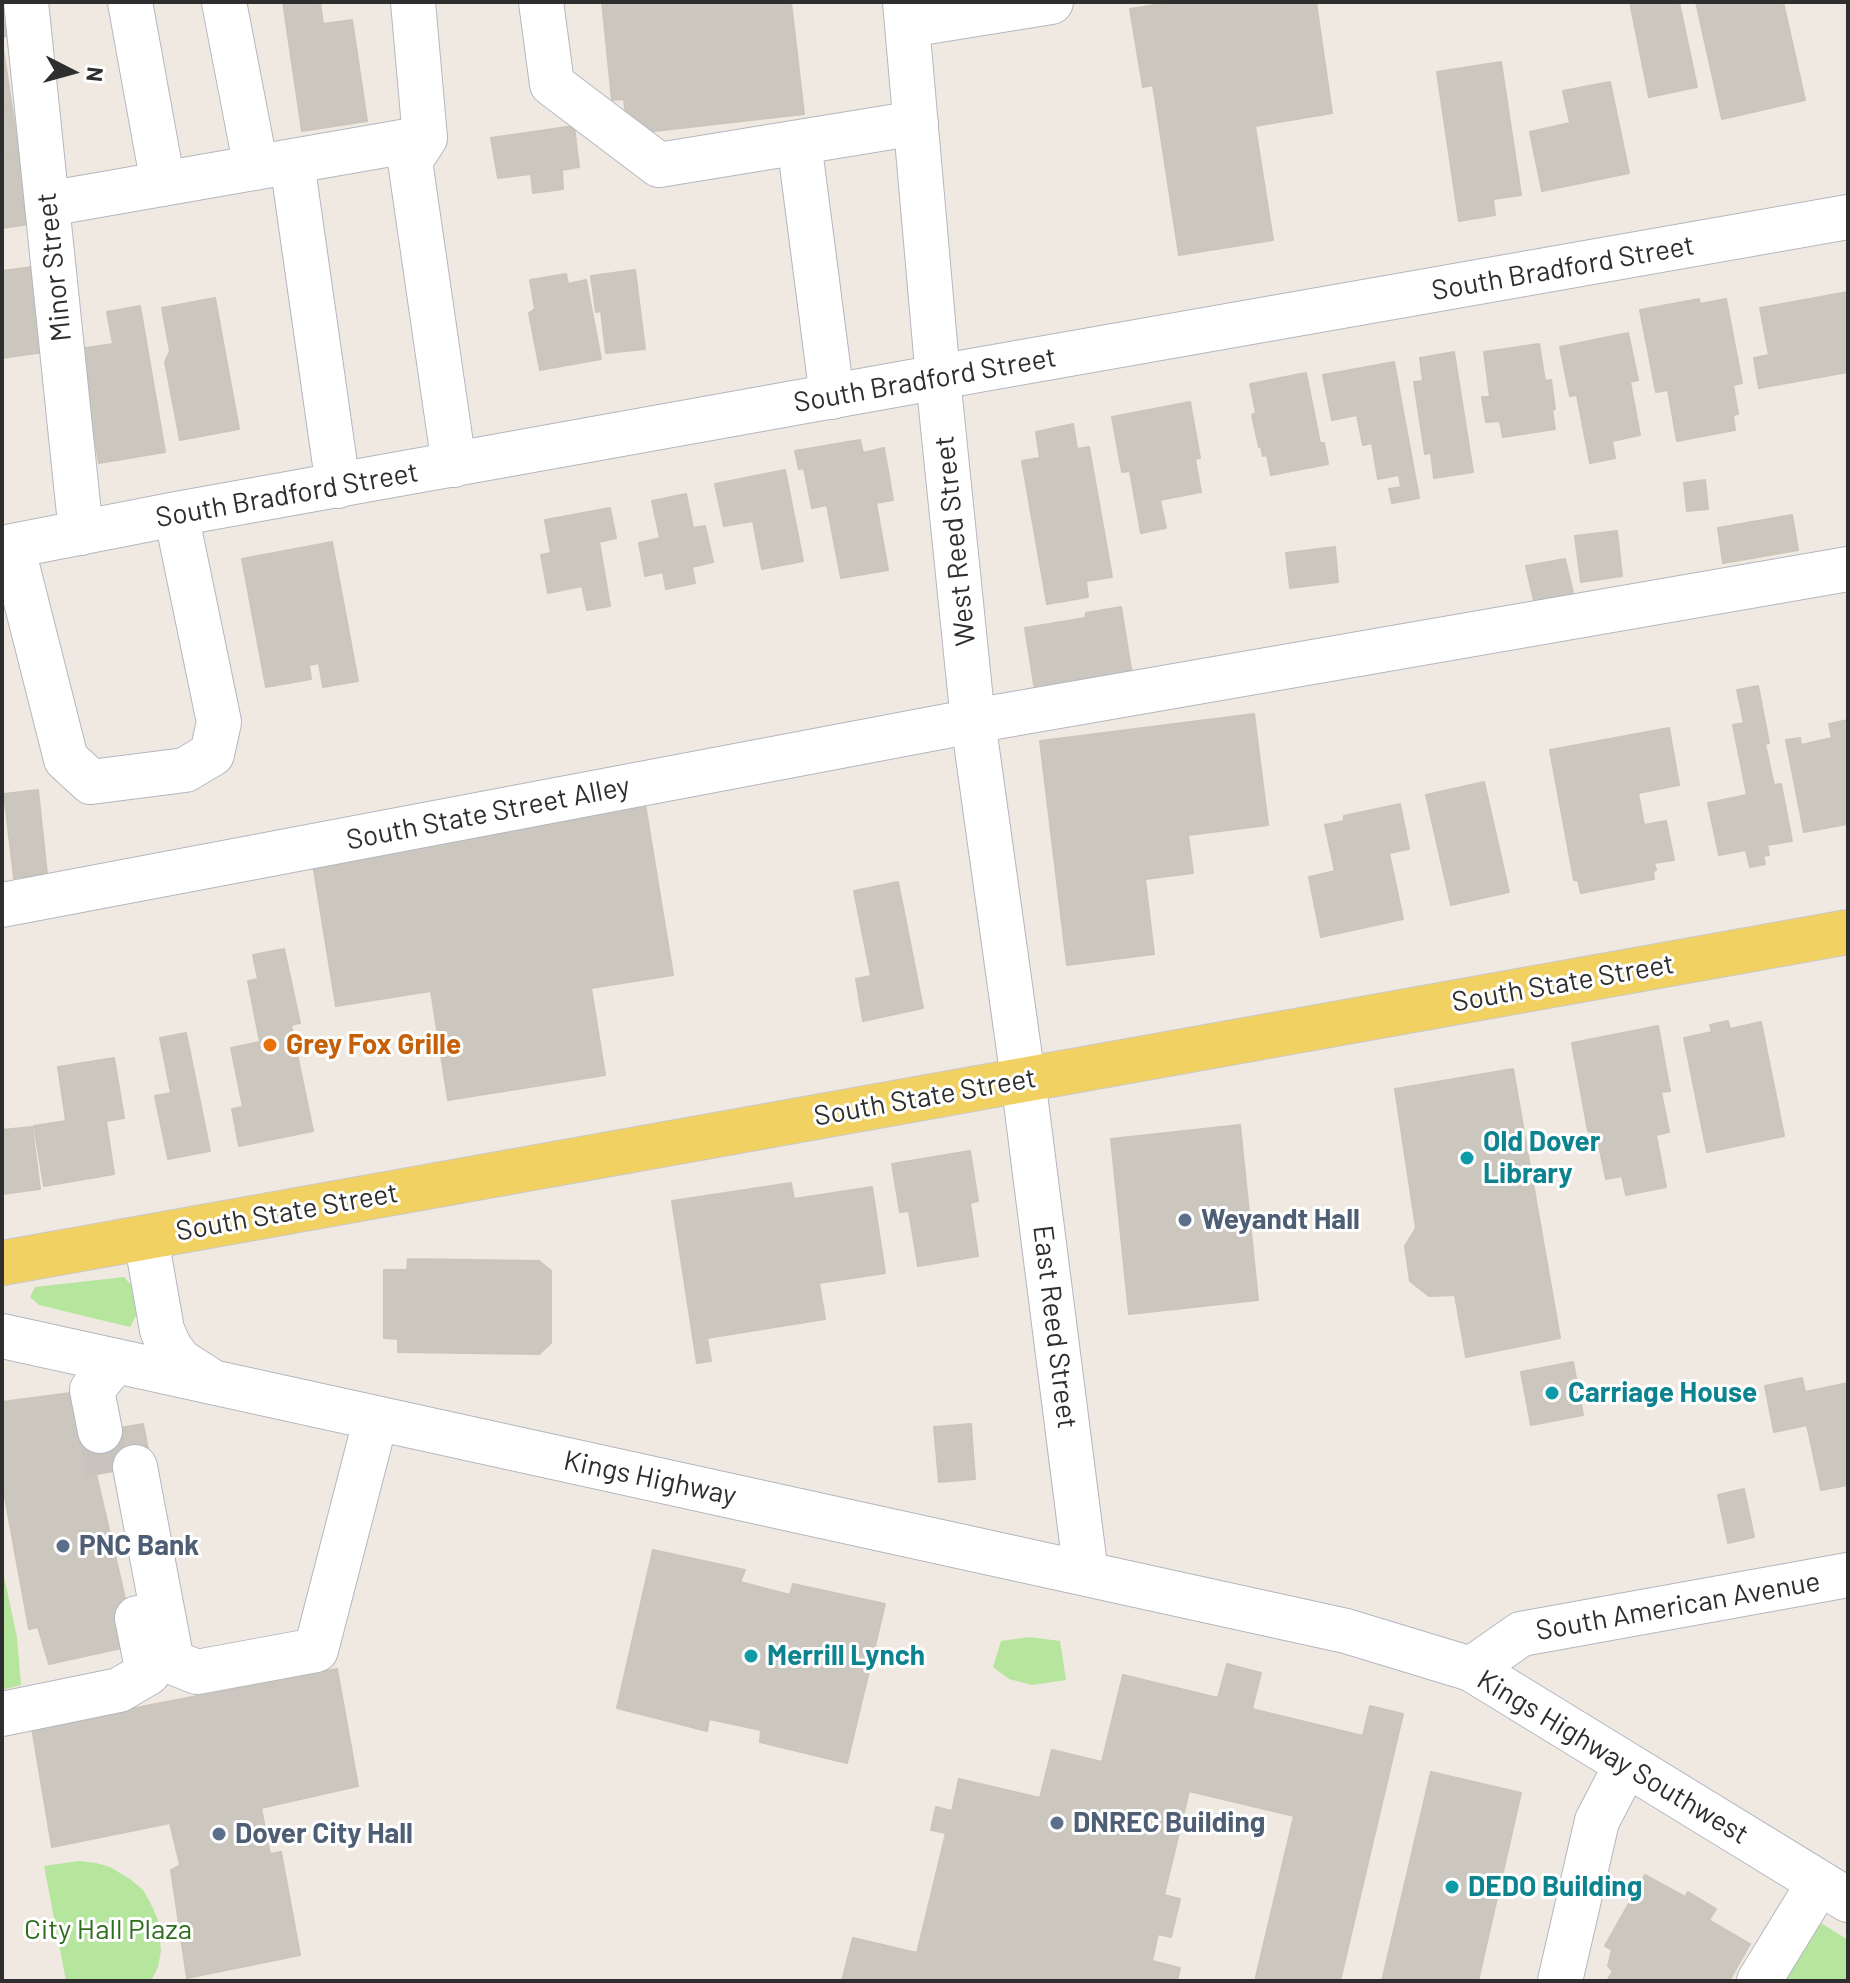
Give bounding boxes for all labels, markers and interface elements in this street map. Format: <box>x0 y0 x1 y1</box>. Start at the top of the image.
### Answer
north arrow <box>32 32 112 112</box>
text: N <box>82 66 110 83</box>
street label: Minor Street <box>29 191 79 343</box>
street label: South Bradford Street <box>1429 228 1697 308</box>
street label: South Bradford Street <box>791 340 1059 420</box>
street label: West Reed Street <box>927 434 983 648</box>
street label: South Bradford Street <box>153 455 421 535</box>
street label: South State Street Alley <box>343 769 633 857</box>
street label: South State Street <box>1449 947 1677 1019</box>
place label: Grey Fox Grille <box>286 1028 461 1062</box>
marker: Grey Fox Grille <box>261 1036 279 1054</box>
street label: South State Street <box>811 1061 1039 1133</box>
place label: Old Dover Library <box>1483 1125 1600 1191</box>
marker: Old Dover Library <box>1458 1149 1476 1167</box>
street label: South State Street <box>173 1176 401 1248</box>
place label: Weyandt Hall <box>1201 1203 1360 1237</box>
marker: Weyandt Hall <box>1176 1211 1194 1229</box>
street label: East Reed Street <box>1026 1223 1084 1431</box>
place label: Carriage House <box>1568 1376 1757 1410</box>
marker: Carriage House <box>1543 1384 1561 1402</box>
street label: Kings Highway <box>561 1443 739 1513</box>
place label: PNC Bank <box>79 1529 199 1563</box>
marker: PNC Bank <box>54 1537 72 1555</box>
street label: South American Avenue <box>1533 1564 1823 1648</box>
place label: Merrill Lynch <box>767 1639 925 1673</box>
marker: Merrill Lynch <box>742 1647 760 1665</box>
street label: Kings Highway Southwest <box>1471 1663 1755 1851</box>
place label: DNREC Building <box>1073 1806 1265 1840</box>
marker: DNREC Building <box>1048 1814 1066 1832</box>
place label: Dover City Hall <box>235 1817 413 1851</box>
marker: Dover City Hall <box>210 1825 228 1843</box>
place label: DEDO Building <box>1468 1870 1642 1904</box>
marker: DEDO Building <box>1443 1878 1461 1896</box>
park label: City Hall Plaza <box>24 1913 192 1947</box>

